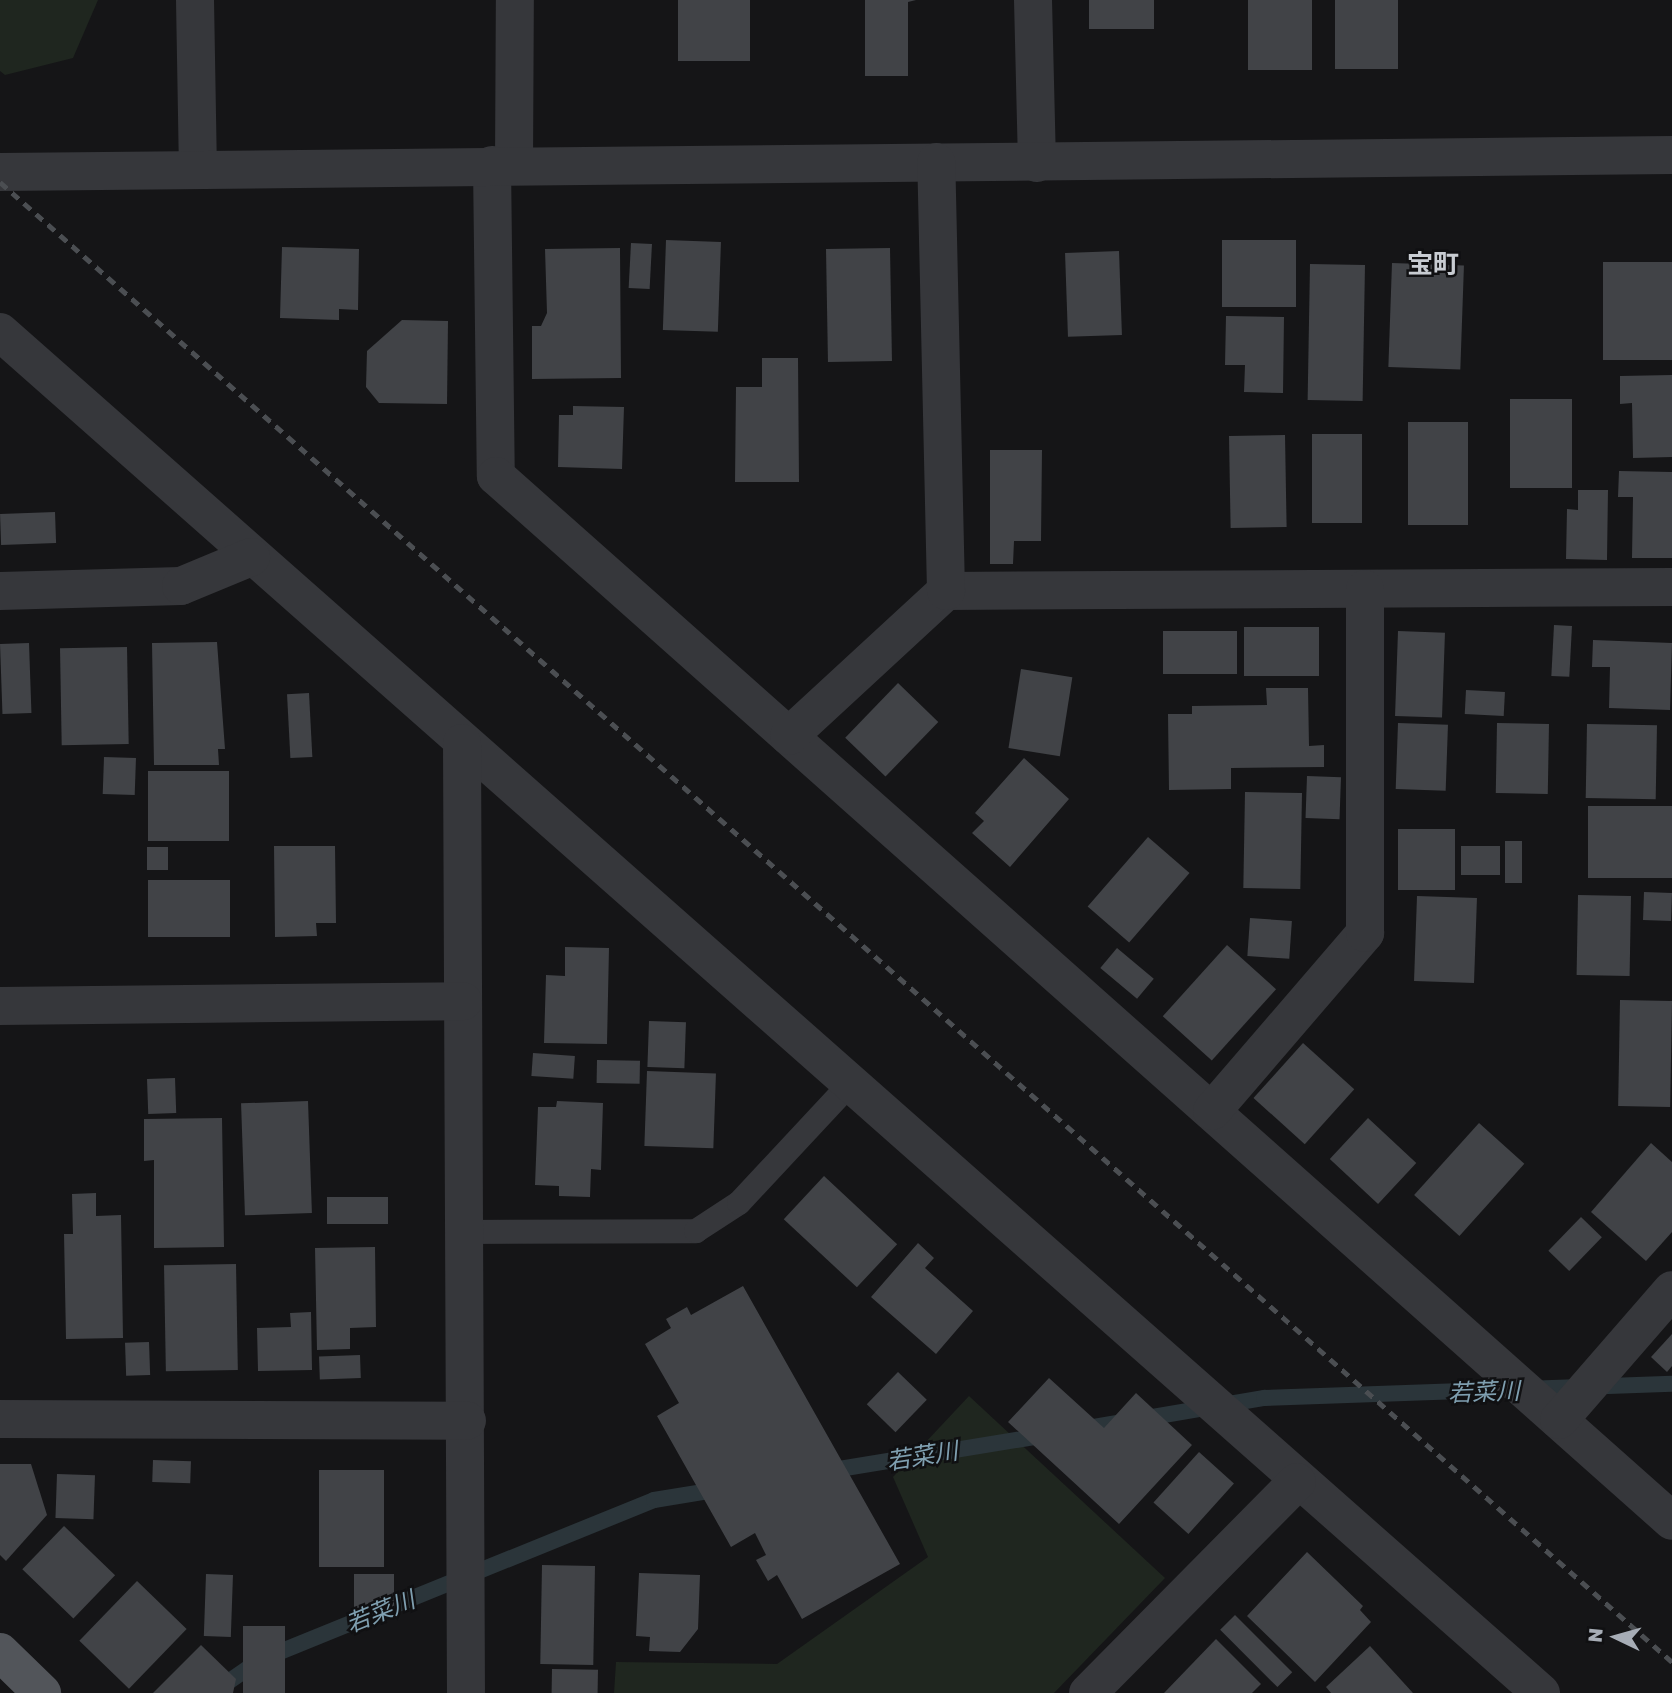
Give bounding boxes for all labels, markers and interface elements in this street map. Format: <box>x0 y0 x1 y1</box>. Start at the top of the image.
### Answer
district label: 宝町 <box>1407 248 1459 280</box>
water label: 若菜川 <box>1448 1375 1520 1407</box>
water label: 若菜川 <box>884 1435 960 1475</box>
water label: 若菜川 <box>341 1584 419 1638</box>
north arrow <box>1581 1602 1651 1672</box>
text: N <box>1582 1627 1607 1643</box>

